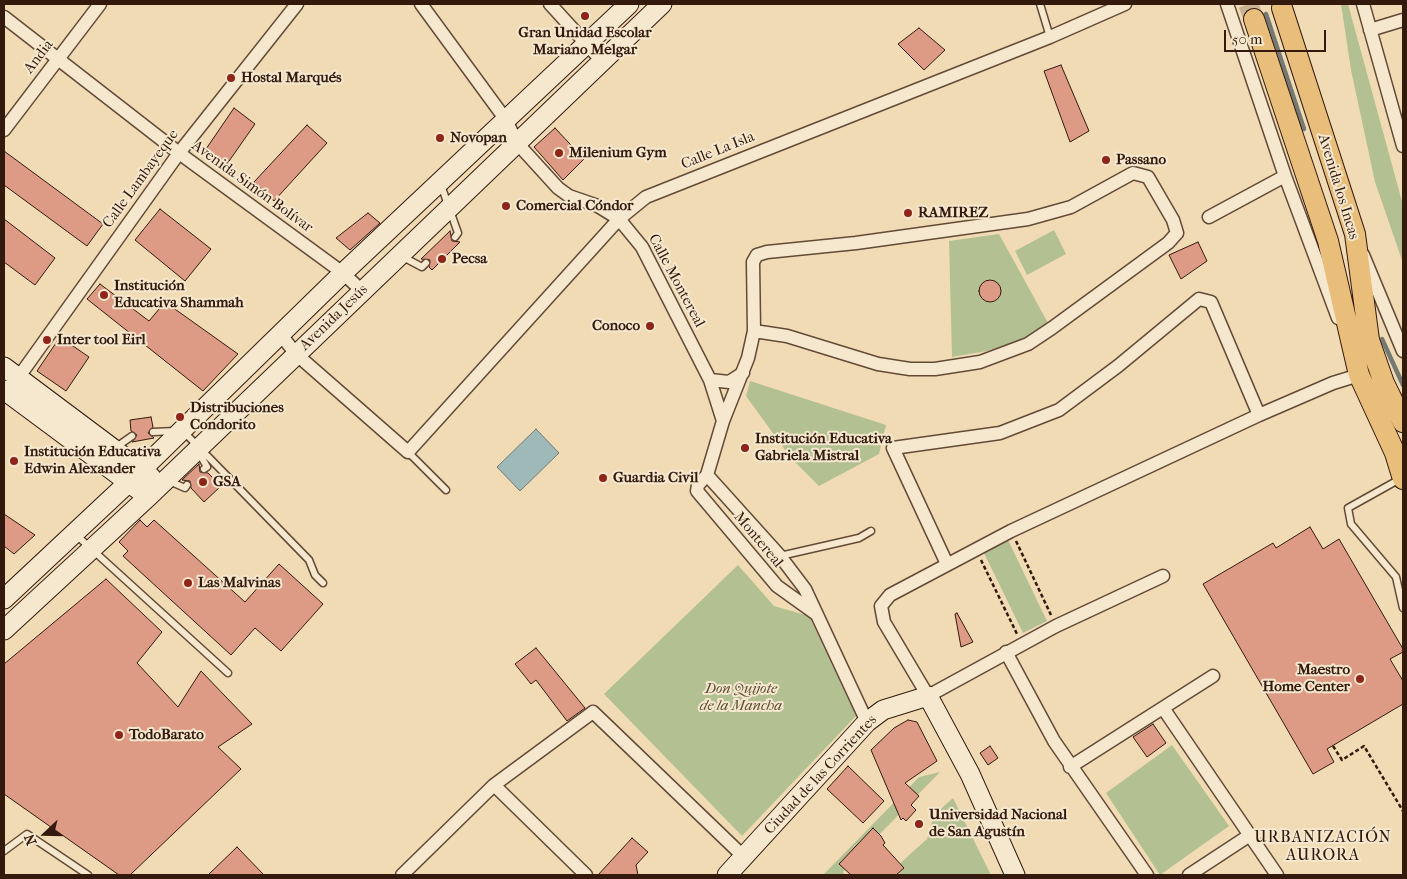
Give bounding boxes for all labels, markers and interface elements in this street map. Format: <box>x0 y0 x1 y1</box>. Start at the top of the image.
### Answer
marker: Gran Unidad Escolar Mariano Melgar <box>579 10 591 22</box>
scale bar <box>1227 20 1330 52</box>
place label: Gran Unidad Escolar Mariano Melgar <box>518 24 652 59</box>
text: 50 m <box>1232 30 1262 48</box>
street label: Andia <box>20 36 58 78</box>
place label: Hostal Marqués <box>241 69 342 87</box>
marker: Hostal Marqués <box>225 72 237 84</box>
street label: Calle Lambayeque <box>99 126 183 232</box>
street label: Calle La Isla <box>679 128 757 174</box>
place label: Novopan <box>450 129 507 147</box>
marker: Novopan <box>434 132 446 144</box>
street label: Avenida los Incas <box>1313 132 1363 242</box>
street label: Avenida Simón Bolívar <box>188 137 316 237</box>
place label: Milenium Gym <box>569 144 667 162</box>
marker: Milenium Gym <box>553 147 565 159</box>
place label: Passano <box>1116 151 1166 169</box>
marker: Passano <box>1100 154 1112 166</box>
place label: Comercial Cóndor <box>516 197 633 215</box>
marker: Comercial Cóndor <box>500 200 512 212</box>
place label: RAMIREZ <box>918 204 988 222</box>
marker: RAMIREZ <box>902 207 914 219</box>
street label: Calle Montereal <box>644 231 708 331</box>
place label: Pecsa <box>452 250 487 268</box>
marker: Pecsa <box>436 253 448 265</box>
place label: Institución Educativa Shammah <box>114 277 244 312</box>
street label: Avenida Jesús <box>296 281 372 355</box>
marker: Institución Educativa Shammah <box>98 289 110 301</box>
place label: Conoco <box>592 317 640 335</box>
marker: Conoco <box>644 320 656 332</box>
place label: Inter tool Eirl <box>57 331 146 349</box>
marker: Inter tool Eirl <box>41 334 53 346</box>
place label: Distribuciones Condorito <box>190 399 284 434</box>
marker: Distribuciones Condorito <box>174 411 186 423</box>
place label: Institución Educativa Gabriela Mistral <box>755 430 892 465</box>
marker: Institución Educativa Gabriela Mistral <box>739 442 751 454</box>
place label: Institución Educativa Edwin Alexander <box>24 443 161 478</box>
marker: Institución Educativa Edwin Alexander <box>8 455 20 467</box>
place label: Guardia Civil <box>613 469 698 487</box>
marker: Guardia Civil <box>597 472 609 484</box>
place label: GSA <box>213 473 241 491</box>
marker: GSA <box>197 476 209 488</box>
street label: Montereal <box>730 508 786 572</box>
place label: Las Malvinas <box>198 574 281 592</box>
marker: Las Malvinas <box>182 577 194 589</box>
place label: Maestro Home Center <box>1262 661 1350 696</box>
marker: Maestro Home Center <box>1354 673 1366 685</box>
park label: Don Quijote de la Mancha <box>700 680 782 715</box>
street label: Ciudad de las Corrientes <box>761 711 881 839</box>
place label: TodoBarato <box>129 726 204 744</box>
marker: TodoBarato <box>113 729 125 741</box>
place label: Universidad Nacional de San Agustín <box>929 806 1067 841</box>
north arrow <box>20 809 70 859</box>
marker: Universidad Nacional de San Agustín <box>913 818 925 830</box>
district label: URBANIZACIÓN AURORA <box>1253 828 1393 866</box>
text: N <box>21 832 40 848</box>

